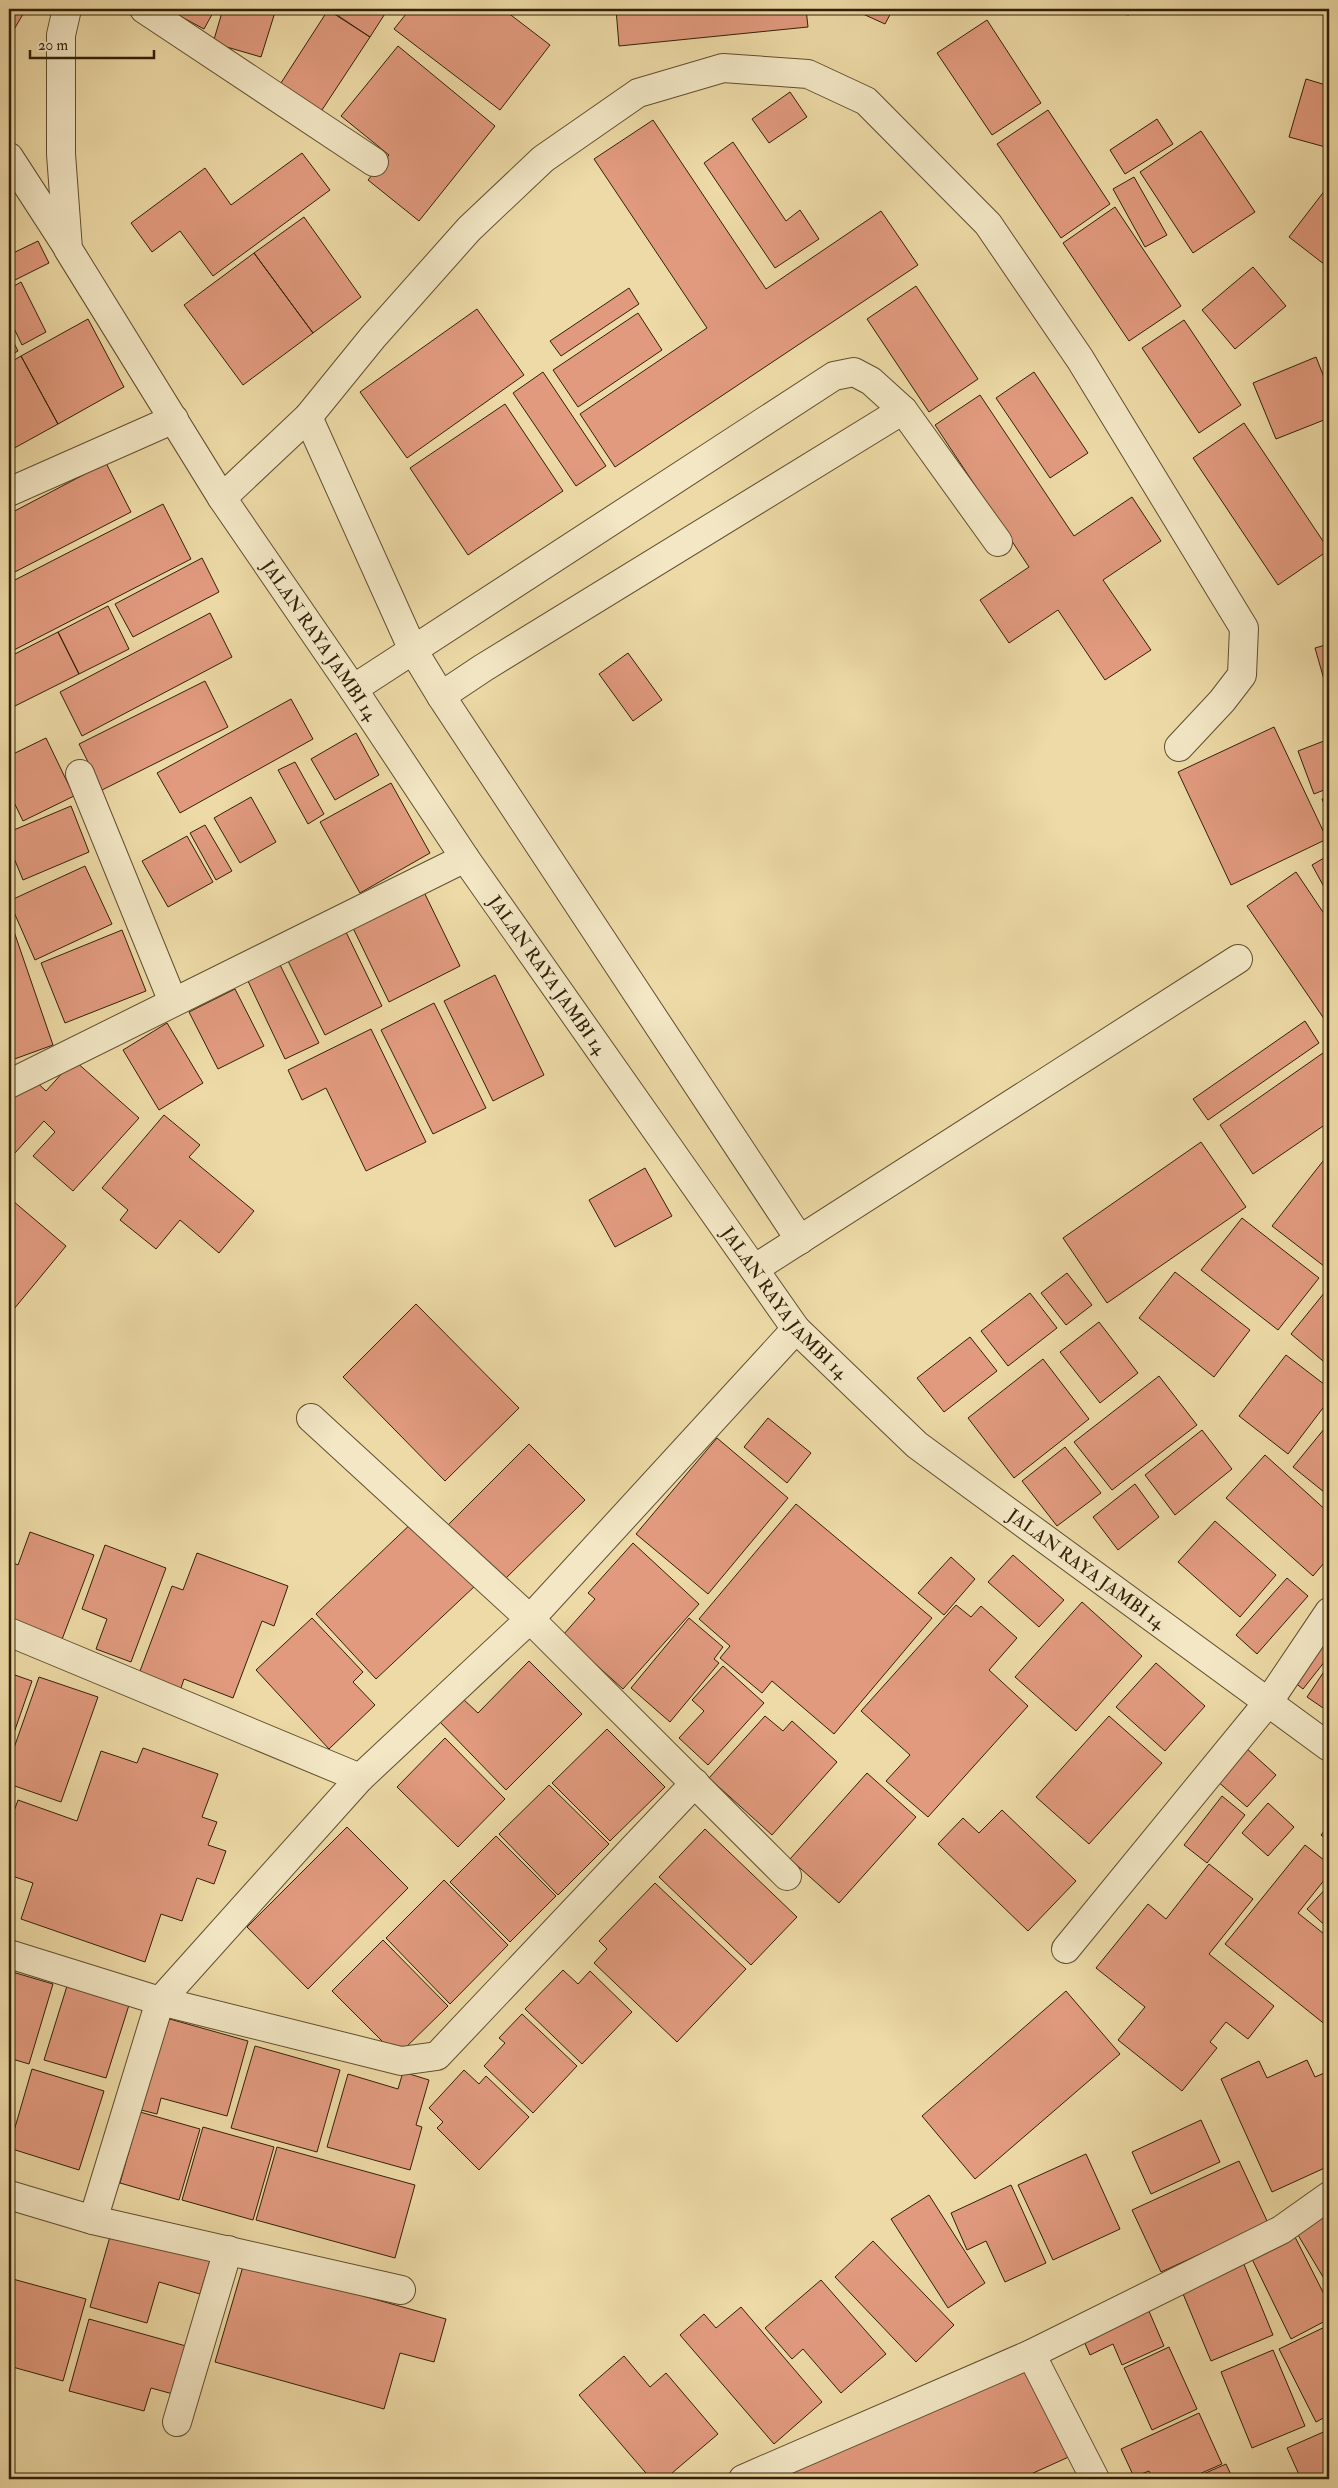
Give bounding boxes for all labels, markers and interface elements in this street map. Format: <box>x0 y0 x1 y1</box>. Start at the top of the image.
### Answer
scale bar <box>30 28 154 60</box>
text: 20 m <box>38 36 68 55</box>
street label: JALAN RAYA JAMBI 14 <box>255 555 382 726</box>
street label: JALAN RAYA JAMBI 14 <box>482 890 611 1060</box>
street label: JALAN RAYA JAMBI 14 <box>715 1222 853 1385</box>
street label: JALAN RAYA JAMBI 14 <box>1002 1503 1170 1635</box>

